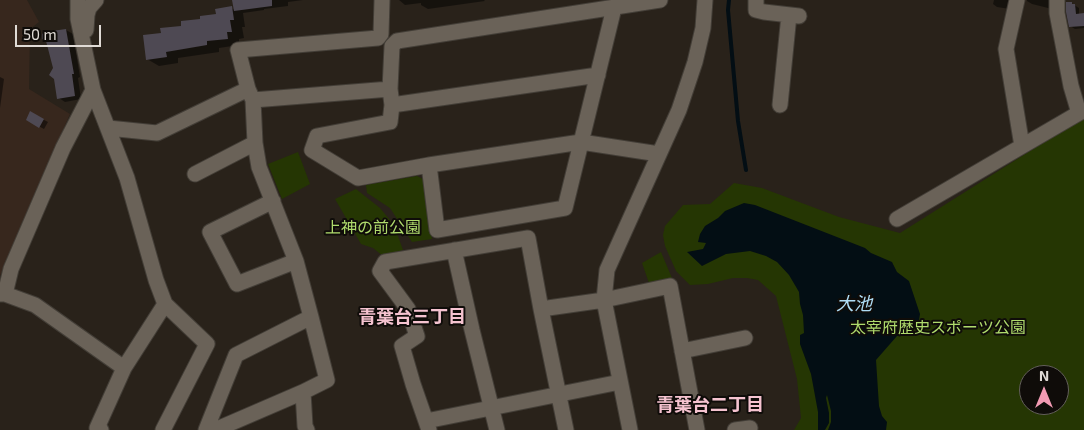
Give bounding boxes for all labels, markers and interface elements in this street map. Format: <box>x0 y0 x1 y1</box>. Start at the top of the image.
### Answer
scale bar <box>18 15 104 47</box>
text: 50 m <box>23 25 57 43</box>
park label: 上神の前公園 <box>325 218 421 238</box>
water label: 大池 <box>836 293 872 315</box>
district label: 青葉台三丁目 <box>358 306 466 328</box>
park label: 太宰府歴史スポーツ公園 <box>850 318 1026 338</box>
north arrow <box>1019 365 1069 415</box>
text: N <box>1039 367 1049 384</box>
district label: 青葉台二丁目 <box>656 394 764 416</box>

